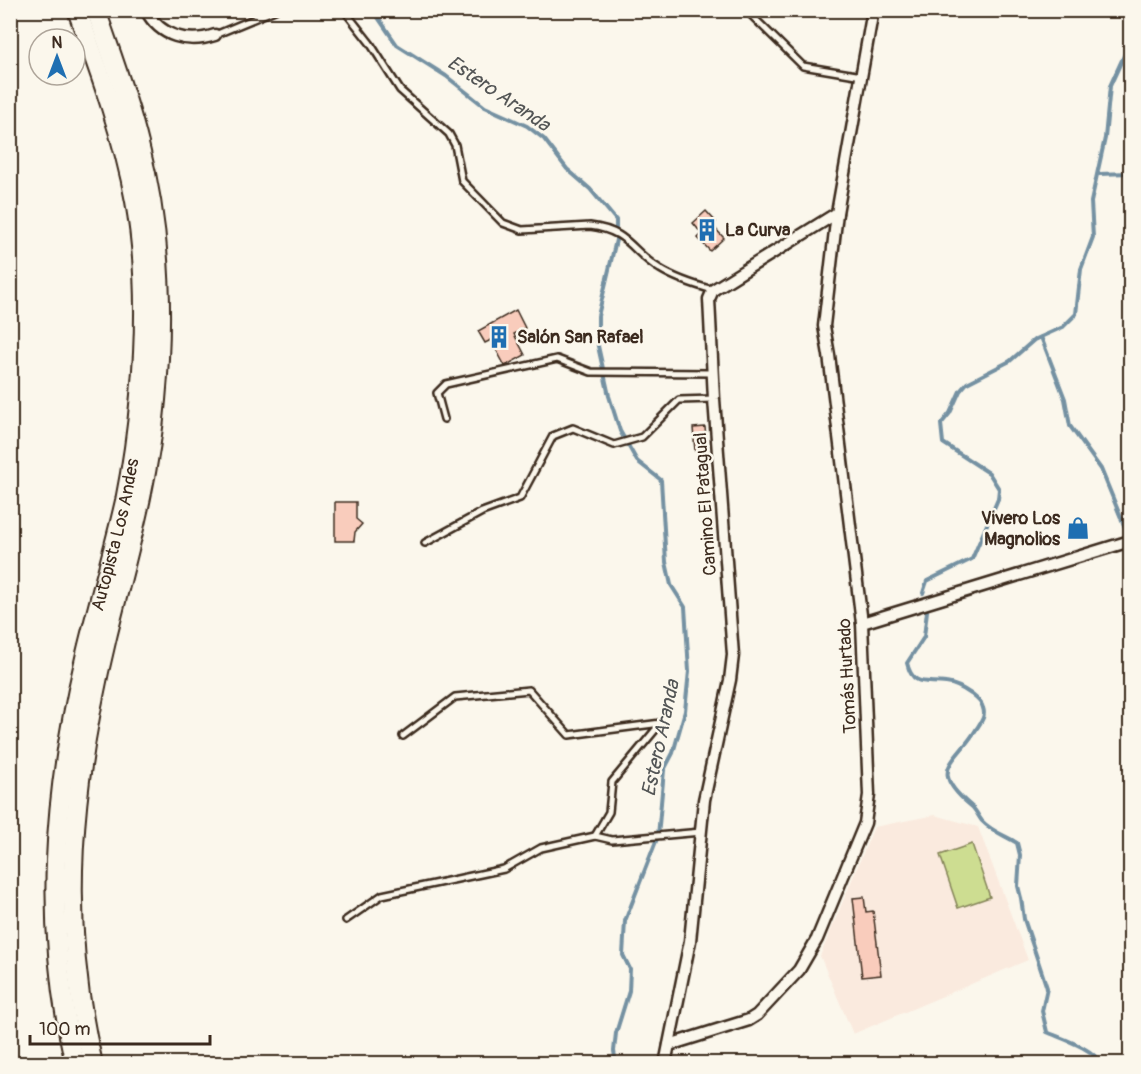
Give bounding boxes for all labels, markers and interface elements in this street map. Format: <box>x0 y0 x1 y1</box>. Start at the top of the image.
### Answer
north arrow <box>27 27 87 87</box>
text: N <box>52 33 63 53</box>
water label: Estero Aranda <box>443 50 556 138</box>
building icon: La Curva <box>694 217 720 243</box>
place label: La Curva <box>725 219 791 242</box>
building icon: Salón San Rafael <box>486 324 512 350</box>
place label: Salón San Rafael <box>517 326 643 349</box>
street label: Camino El Patagual <box>689 432 722 576</box>
street label: Autopista Los Andes <box>86 457 144 613</box>
place label: Vivero Los Magnolios <box>981 507 1061 551</box>
shop icon: Vivero Los Magnolios <box>1065 515 1091 541</box>
street label: Tomás Hurtado <box>833 617 862 734</box>
water label: Estero Aranda <box>636 676 685 799</box>
scale bar <box>30 1008 210 1046</box>
text: 100 m <box>39 1018 91 1041</box>

